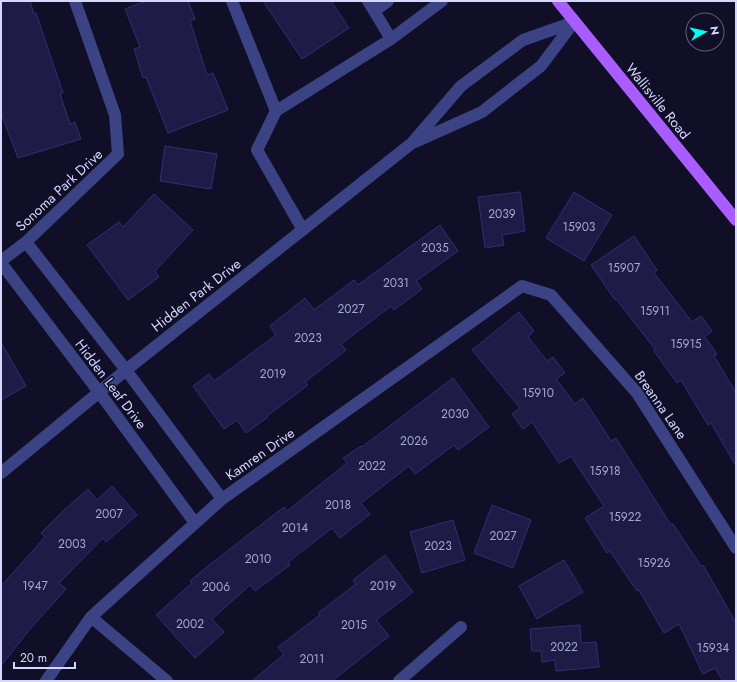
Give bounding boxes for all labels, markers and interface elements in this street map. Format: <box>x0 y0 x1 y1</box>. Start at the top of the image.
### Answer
north arrow <box>685 12 725 52</box>
text: N <box>706 25 723 36</box>
street label: Wallisville Road <box>621 59 695 143</box>
street label: Sonoma Park Drive <box>11 144 107 236</box>
house number: 2039 <box>488 205 516 223</box>
house number: 15903 <box>563 218 596 236</box>
house number: 2035 <box>421 239 449 257</box>
street label: Hidden Park Drive <box>147 254 245 336</box>
house number: 15907 <box>608 259 641 277</box>
house number: 2031 <box>383 274 409 292</box>
house number: 2027 <box>337 300 365 318</box>
house number: 15911 <box>640 302 670 320</box>
house number: 2023 <box>294 329 322 347</box>
street label: Hidden Leaf Drive <box>71 335 151 433</box>
house number: 15915 <box>670 335 702 353</box>
house number: 2019 <box>260 365 286 383</box>
street label: Breanna Lane <box>630 367 692 443</box>
house number: 15910 <box>522 384 554 402</box>
house number: 2030 <box>441 405 469 423</box>
street label: Kamren Drive <box>221 423 299 485</box>
house number: 2026 <box>400 432 428 450</box>
house number: 2022 <box>358 457 386 475</box>
house number: 15918 <box>589 462 621 480</box>
house number: 2018 <box>325 496 351 514</box>
house number: 2007 <box>95 505 123 523</box>
house number: 15922 <box>609 508 642 526</box>
house number: 2014 <box>282 519 308 537</box>
house number: 2027 <box>489 527 517 545</box>
house number: 2003 <box>58 535 86 553</box>
house number: 2023 <box>424 537 452 555</box>
house number: 2010 <box>245 550 271 568</box>
house number: 15926 <box>638 554 670 572</box>
house number: 1947 <box>22 577 49 595</box>
house number: 2019 <box>370 577 396 595</box>
house number: 2006 <box>202 578 230 596</box>
house number: 2002 <box>176 615 204 633</box>
house number: 2015 <box>341 616 367 634</box>
house number: 2022 <box>550 638 578 656</box>
house number: 15934 <box>697 639 729 657</box>
scale bar <box>14 644 75 670</box>
text: 20 m <box>20 649 47 667</box>
house number: 2011 <box>300 650 324 668</box>

